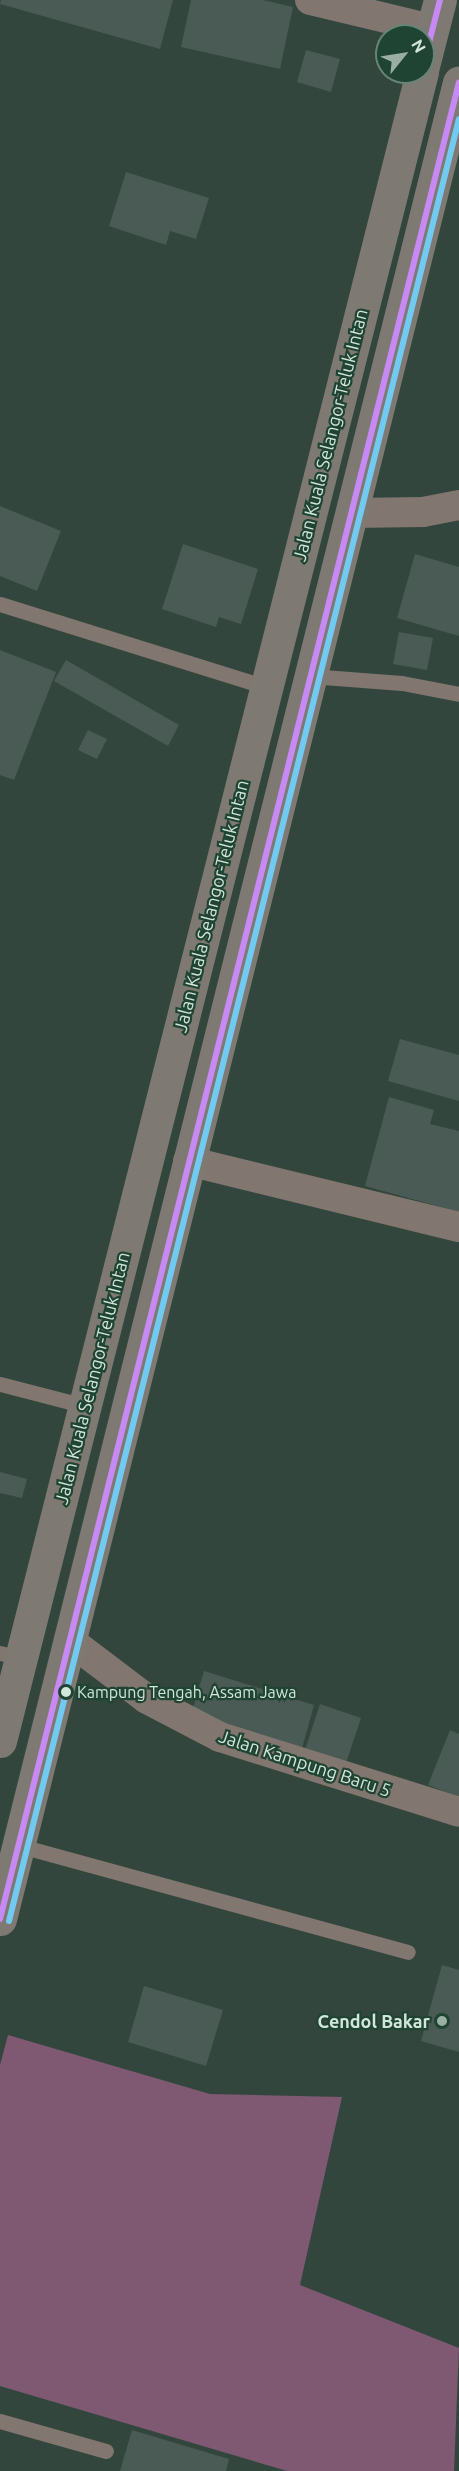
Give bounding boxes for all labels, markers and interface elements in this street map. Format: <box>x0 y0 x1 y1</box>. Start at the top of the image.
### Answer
north arrow <box>375 24 435 84</box>
text: N <box>408 36 430 56</box>
street label: Jalan Kuala Selangor-Teluk Intan <box>288 307 372 563</box>
street label: Jalan Kuala Selangor-Teluk Intan <box>169 778 253 1034</box>
street label: Jalan Kuala Selangor-Teluk Intan <box>50 1250 134 1506</box>
place label: Kampung Tengah, Assam Jawa <box>77 1682 296 1702</box>
marker: Kampung Tengah, Assam Jawa <box>60 1686 72 1698</box>
street label: Jalan Kampung Baru 5 <box>216 1725 394 1801</box>
place label: Cendol Bakar <box>318 2010 430 2032</box>
marker: Cendol Bakar <box>435 2014 449 2028</box>

